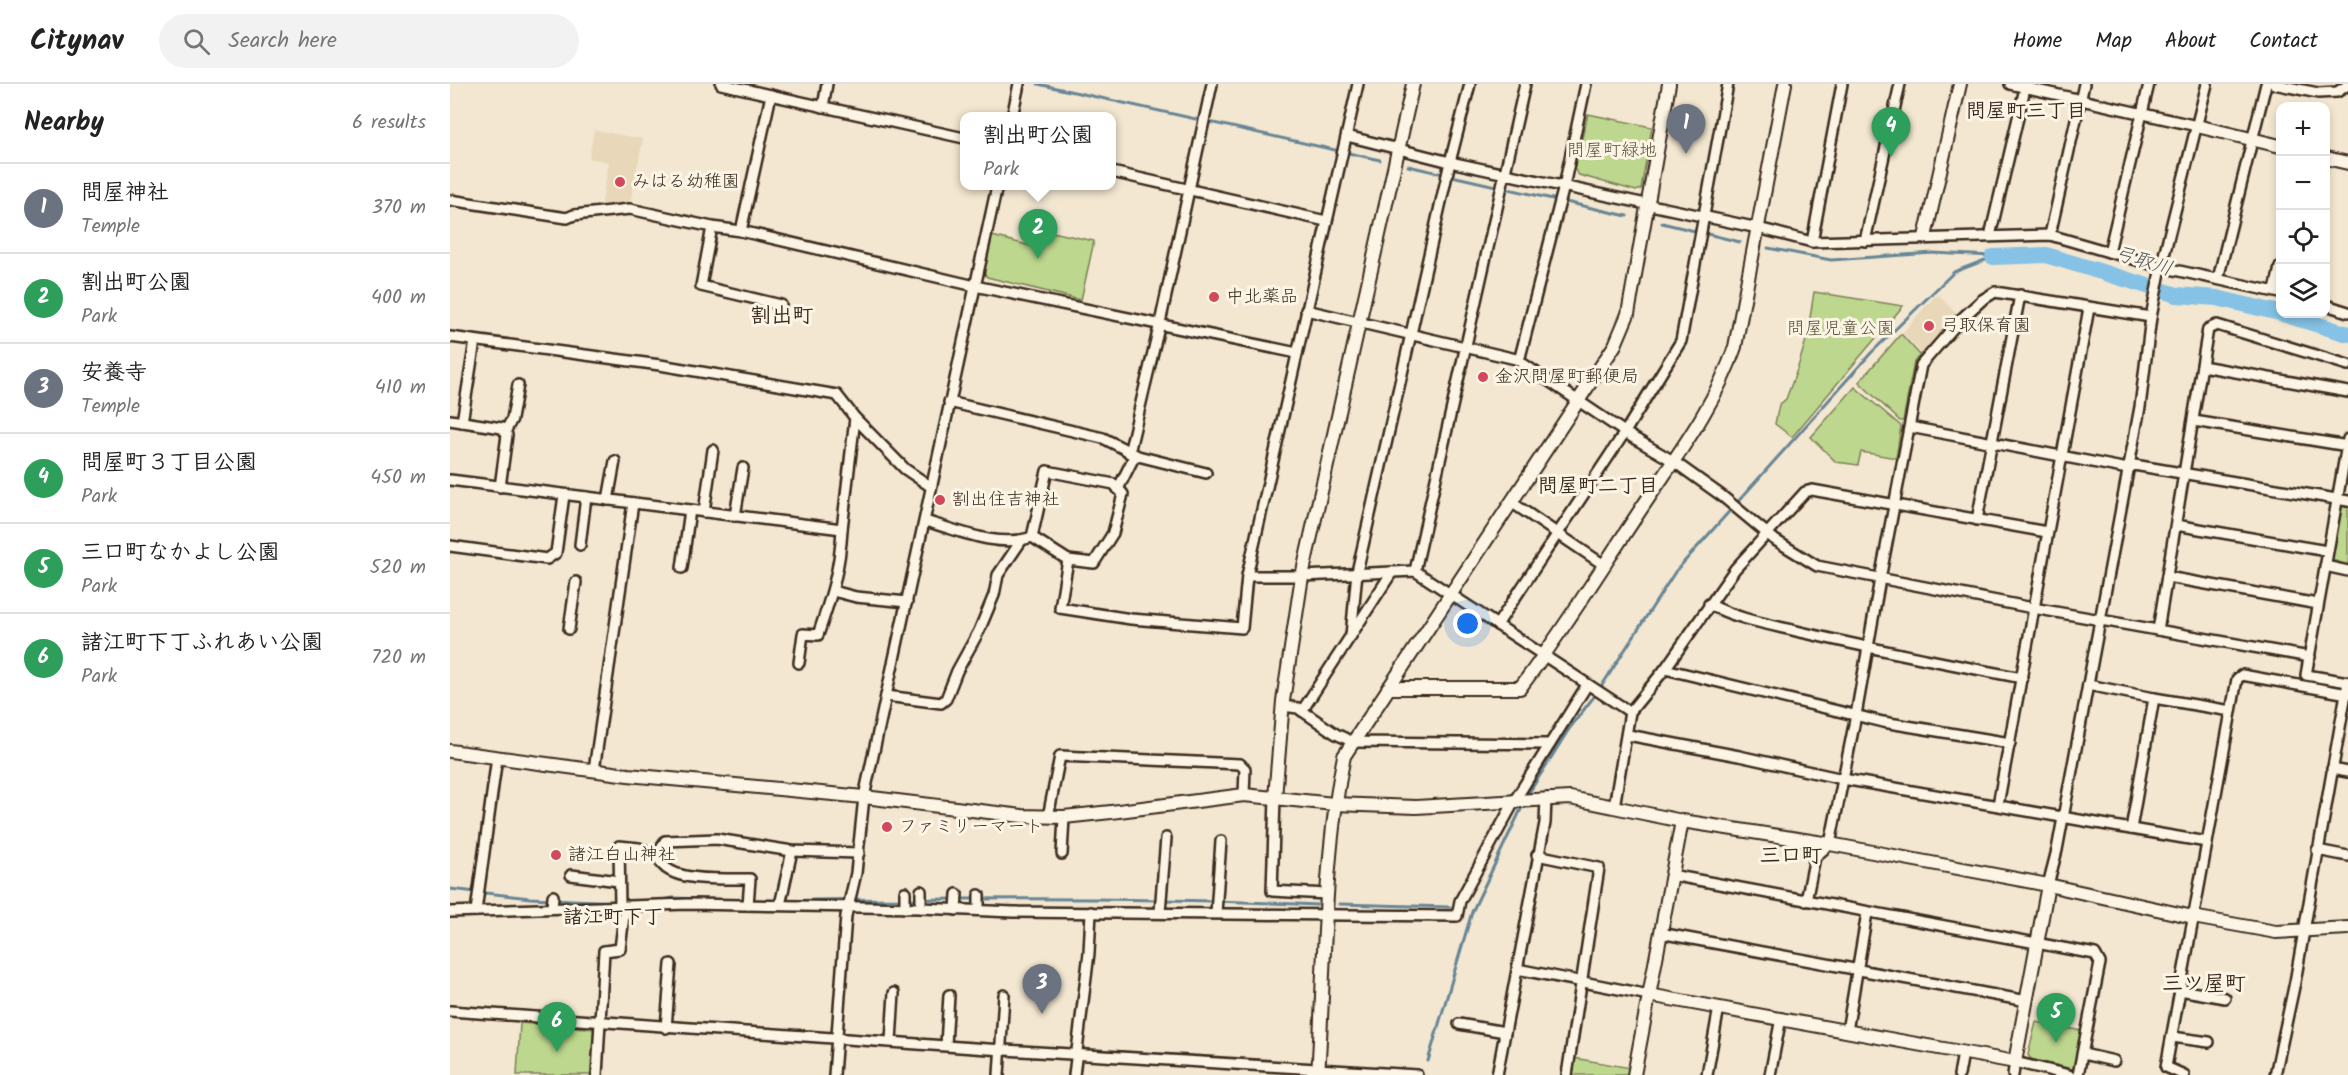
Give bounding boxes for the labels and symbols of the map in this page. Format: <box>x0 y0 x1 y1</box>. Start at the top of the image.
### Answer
district label: 問屋町三丁目 <box>1966 96 2086 128</box>
pin: 1 <box>1666 104 1706 154</box>
pin: 4 <box>1872 107 1910 157</box>
park label: 問屋町緑地 <box>1567 137 1657 166</box>
place label: みはる幼稚園 <box>632 168 740 197</box>
marker: みはる幼稚園 <box>613 175 627 189</box>
pin: 2 <box>1018 210 1058 259</box>
water label: 弓取川 <box>2110 238 2176 286</box>
place label: 中北薬品 <box>1226 283 1298 312</box>
marker: 中北薬品 <box>1207 290 1221 304</box>
district label: 割出町 <box>751 300 814 333</box>
place label: 弓取保育園 <box>1941 312 2031 341</box>
park label: 問屋児童公園 <box>1787 315 1895 344</box>
marker: 弓取保育園 <box>1922 319 1936 333</box>
place label: 金沢問屋町郵便局 <box>1495 363 1639 392</box>
marker: 金沢問屋町郵便局 <box>1476 370 1490 384</box>
district label: 問屋町二丁目 <box>1538 471 1658 503</box>
place label: 割出住吉神社 <box>952 486 1060 515</box>
marker: 割出住吉神社 <box>933 493 947 507</box>
your location <box>1453 609 1482 638</box>
place label: ファミリーマート <box>899 813 1043 842</box>
marker: ファミリーマート <box>880 820 894 834</box>
district label: 三口町 <box>1760 840 1823 873</box>
place label: 諸江白山神社 <box>568 841 676 870</box>
marker: 諸江白山神社 <box>549 848 563 862</box>
district label: 諸江町下丁 <box>563 902 663 934</box>
pin: 3 <box>1022 964 1062 1014</box>
district label: 三ツ屋町 <box>2162 968 2246 1001</box>
pin: 5 <box>2036 994 2076 1043</box>
pin: 6 <box>538 1002 576 1052</box>

